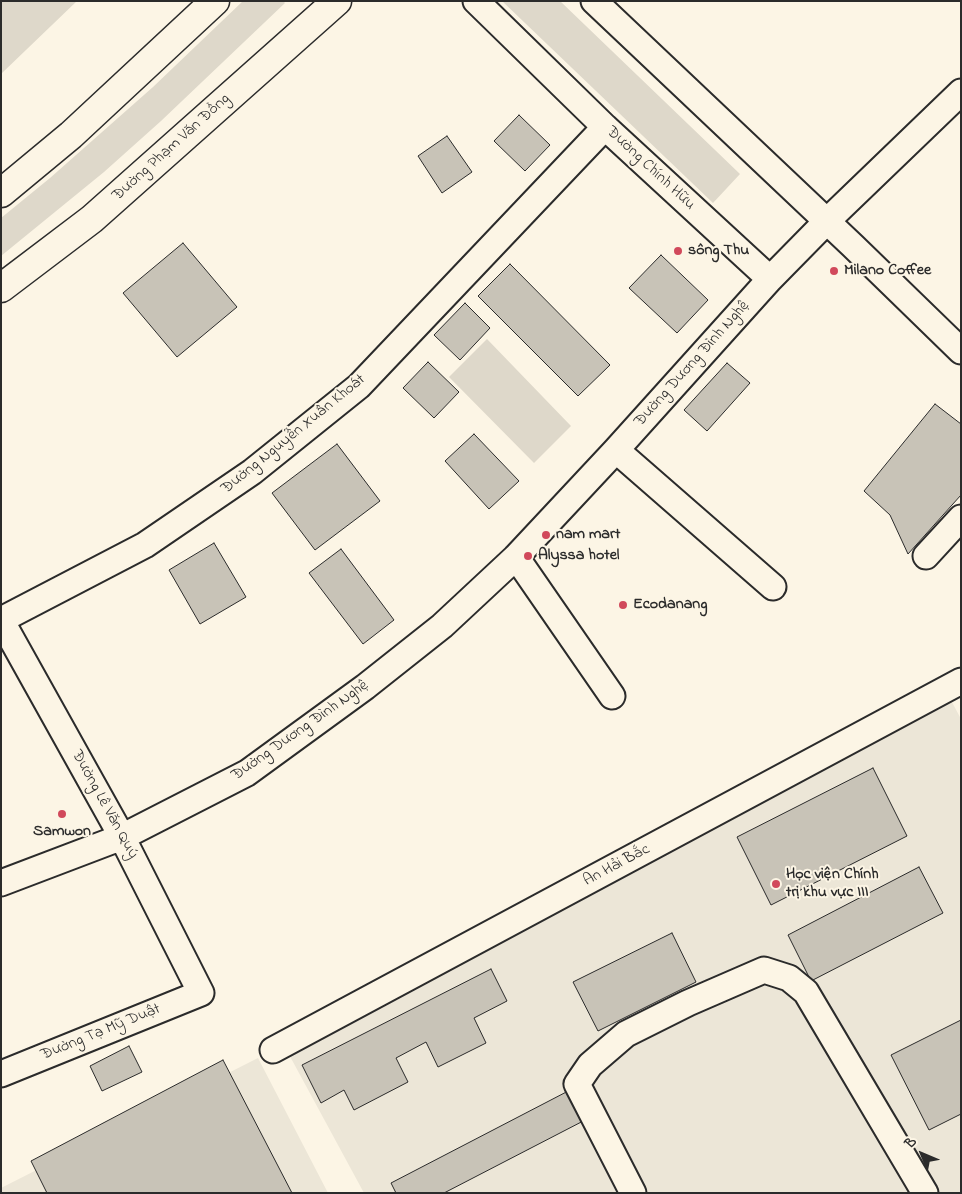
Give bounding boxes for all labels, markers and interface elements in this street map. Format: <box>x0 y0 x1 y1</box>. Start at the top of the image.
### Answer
street label: Đường Phạm Văn Đồng <box>109 90 235 206</box>
street label: Đường Chính Hữu <box>602 123 698 215</box>
place label: sông Thu <box>688 241 749 261</box>
marker: sông Thu <box>672 245 684 257</box>
place label: Milano Coffee <box>844 261 931 281</box>
marker: Milano Coffee <box>828 265 840 277</box>
street label: Đường Dương Đình Nghệ <box>631 297 755 431</box>
street label: Đường Nguyễn Xuân Khoát <box>218 371 370 499</box>
place label: nam mart <box>556 525 620 545</box>
marker: nam mart <box>540 529 552 541</box>
place label: Alyssa hotel <box>538 546 620 566</box>
marker: Alyssa hotel <box>522 550 534 562</box>
place label: Ecodanang <box>633 595 707 615</box>
marker: Ecodanang <box>617 599 629 611</box>
street label: Đường Dương Đình Nghệ <box>228 676 374 786</box>
street label: Đường Lê Văn Quý <box>66 747 142 863</box>
marker: Samwon <box>56 808 68 820</box>
place label: Samwon <box>33 822 91 842</box>
street label: An Hải Bắc <box>580 840 654 892</box>
place label: Học viện Chính trị khu vực III <box>786 865 879 903</box>
marker: Học viện Chính trị khu vực III <box>770 878 782 890</box>
street label: Đường Tạ Mỹ Duật <box>39 1000 163 1066</box>
north arrow <box>897 1129 947 1179</box>
text: B <box>900 1132 922 1154</box>

